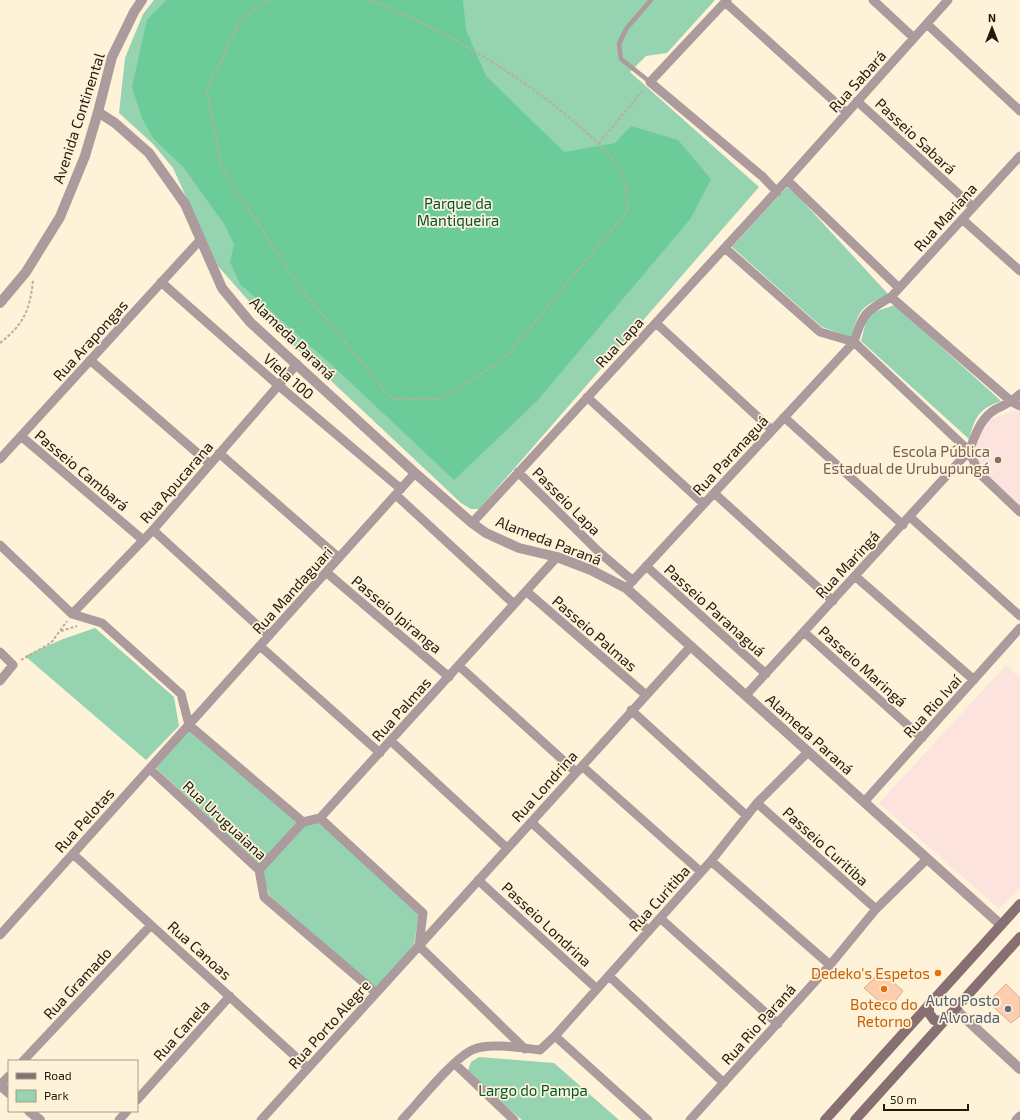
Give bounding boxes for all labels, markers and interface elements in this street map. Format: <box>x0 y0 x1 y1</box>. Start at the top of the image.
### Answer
north arrow <box>972 8 1012 48</box>
text: N <box>988 11 996 24</box>
street label: Rua Sabará <box>825 46 889 116</box>
street label: Avenida Continental <box>48 50 108 186</box>
street label: Passeio Sabará <box>872 94 960 178</box>
street label: Rua Mariana <box>910 179 980 255</box>
park label: Parque da Mantiqueira <box>417 194 499 229</box>
street label: Alameda Paraná <box>247 293 339 383</box>
street label: Rua Arapongas <box>49 296 131 384</box>
street label: Rua Lapa <box>591 313 647 371</box>
street label: Viela 100 <box>260 349 318 403</box>
street label: Rua Paranaguá <box>688 411 772 499</box>
street label: Passeio Cambará <box>31 426 133 514</box>
street label: Rua Apucarana <box>136 437 216 527</box>
place label: Escola Pública Estadual de Urubupungá <box>823 442 990 477</box>
marker: Escola Pública Estadual de Urubupungá <box>993 455 1003 465</box>
street label: Passeio Lapa <box>529 463 605 539</box>
street label: Alameda Paraná <box>494 512 604 568</box>
street label: Rua Maringá <box>811 526 883 602</box>
street label: Rua Mandaguari <box>248 543 336 637</box>
street label: Passeio Paranaguá <box>661 560 769 660</box>
street label: Passeio Ipiranga <box>348 571 446 657</box>
street label: Passeio Palmas <box>549 591 641 675</box>
street label: Passeio Maringá <box>815 622 911 710</box>
street label: Rua Rio Ivaí <box>899 670 966 741</box>
street label: Rua Palmas <box>368 673 434 745</box>
street label: Alameda Paraná <box>763 690 857 778</box>
street label: Rua Londrina <box>507 747 581 825</box>
street label: Rua Uruguaiana <box>179 777 271 863</box>
street label: Rua Pelotas <box>50 784 118 856</box>
street label: Passeio Curitiba <box>779 803 873 889</box>
street label: Rua Curitiba <box>625 861 693 935</box>
street label: Passeio Londrina <box>498 878 596 970</box>
street label: Rua Canoas <box>165 917 235 983</box>
street label: Rua Gramado <box>39 943 115 1023</box>
place label: Dedeko's Espetos <box>811 964 930 982</box>
marker: Dedeko's Espetos <box>933 968 943 978</box>
street label: Rua Porto Alegre <box>284 976 374 1072</box>
street label: Rua Rio Paraná <box>717 980 799 1068</box>
marker: Boteco do Retorno <box>879 984 889 994</box>
place label: Auto Posto Alvorada <box>925 991 1000 1026</box>
place label: Boteco do Retorno <box>850 995 918 1030</box>
street label: Rua Canela <box>149 996 213 1064</box>
marker: Auto Posto Alvorada <box>1003 1004 1013 1014</box>
legend <box>8 1060 138 1112</box>
text: Road <box>44 1068 72 1082</box>
park label: Largo do Pampa <box>478 1081 588 1099</box>
scale bar <box>884 1086 968 1112</box>
text: Park <box>44 1088 69 1102</box>
text: 50 m <box>890 1092 917 1106</box>

